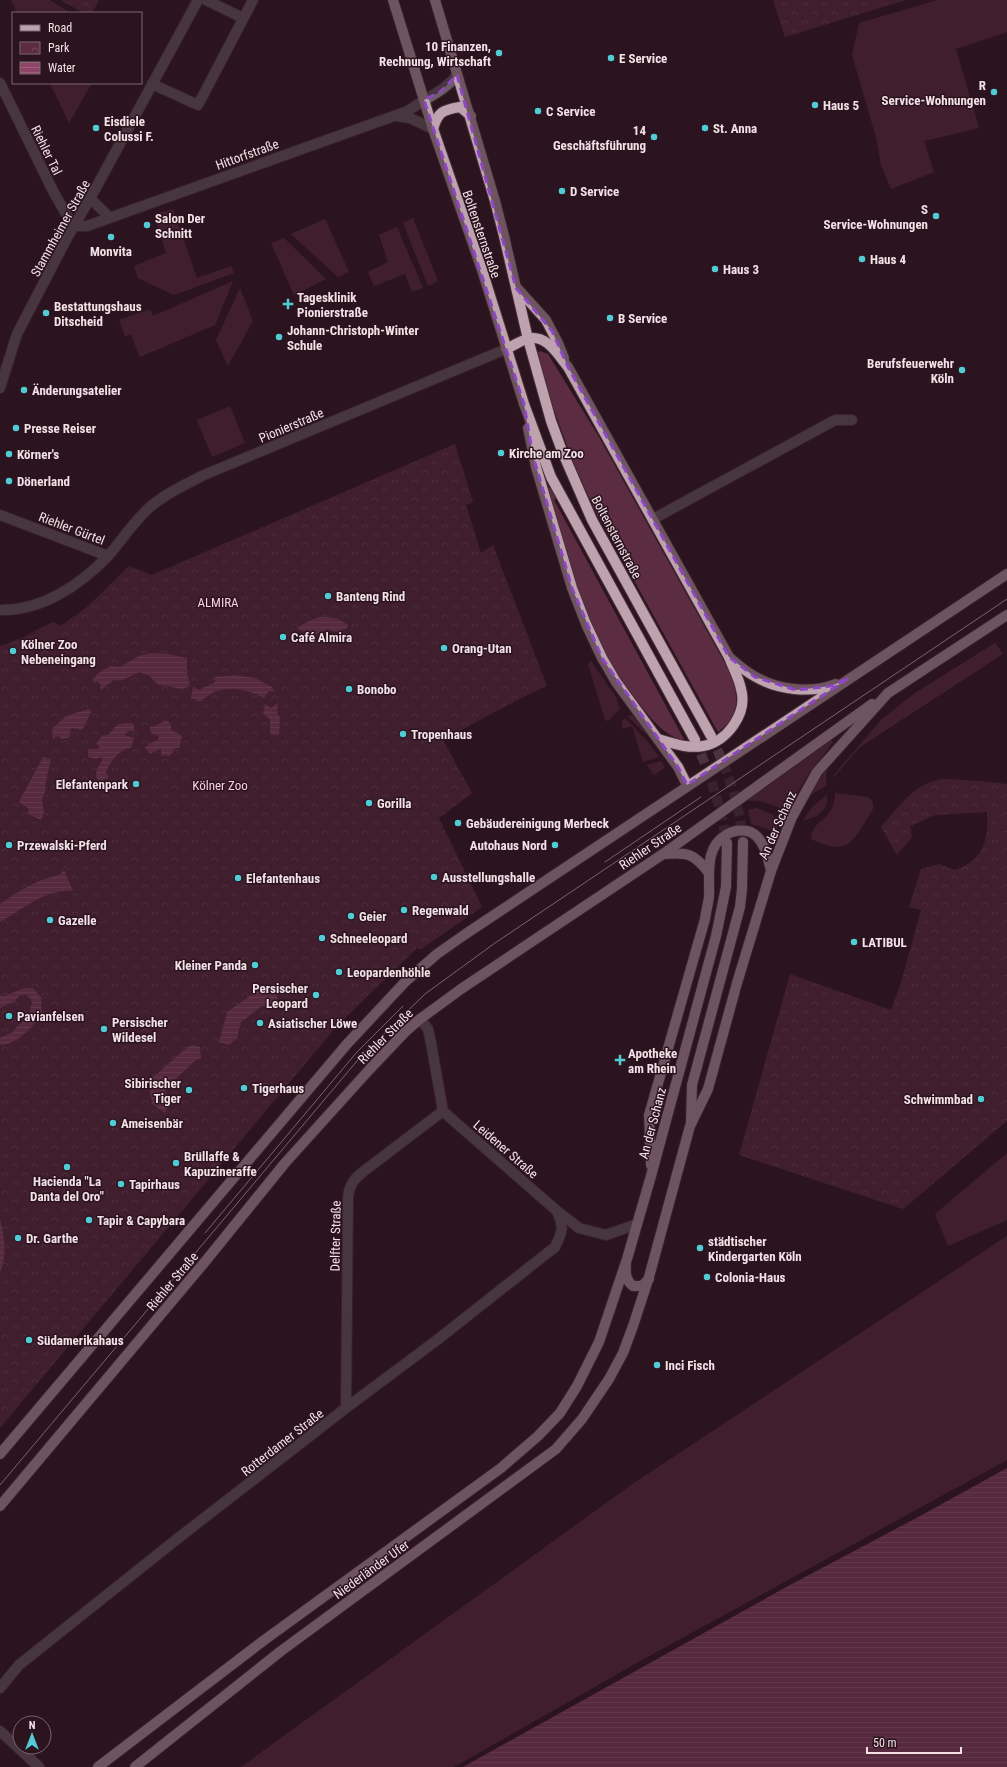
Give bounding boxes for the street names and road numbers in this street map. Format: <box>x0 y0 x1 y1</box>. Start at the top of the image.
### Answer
street label: Riehler Tal <box>28 123 65 177</box>
street label: Hittorfstraße <box>214 136 281 173</box>
street label: Stammheimer Straße <box>28 177 93 279</box>
street label: Boltensternstraße <box>460 188 504 280</box>
street label: Pionierstraße <box>257 405 326 446</box>
street label: Boltensternstraße <box>588 493 645 581</box>
street label: Riehler Gürtel <box>37 509 107 548</box>
street label: An der Schanz <box>756 788 799 862</box>
street label: Riehler Straße <box>616 820 684 873</box>
street label: Riehler Straße <box>355 1006 416 1067</box>
street label: An der Schanz <box>636 1085 669 1161</box>
street label: Leidener Straße <box>470 1117 541 1181</box>
street label: Delfter Straße <box>327 1200 344 1272</box>
street label: Riehler Straße <box>144 1249 201 1314</box>
street label: Rotterdamer Straße <box>238 1406 326 1479</box>
street label: Niederländer Ufer <box>330 1537 412 1602</box>

